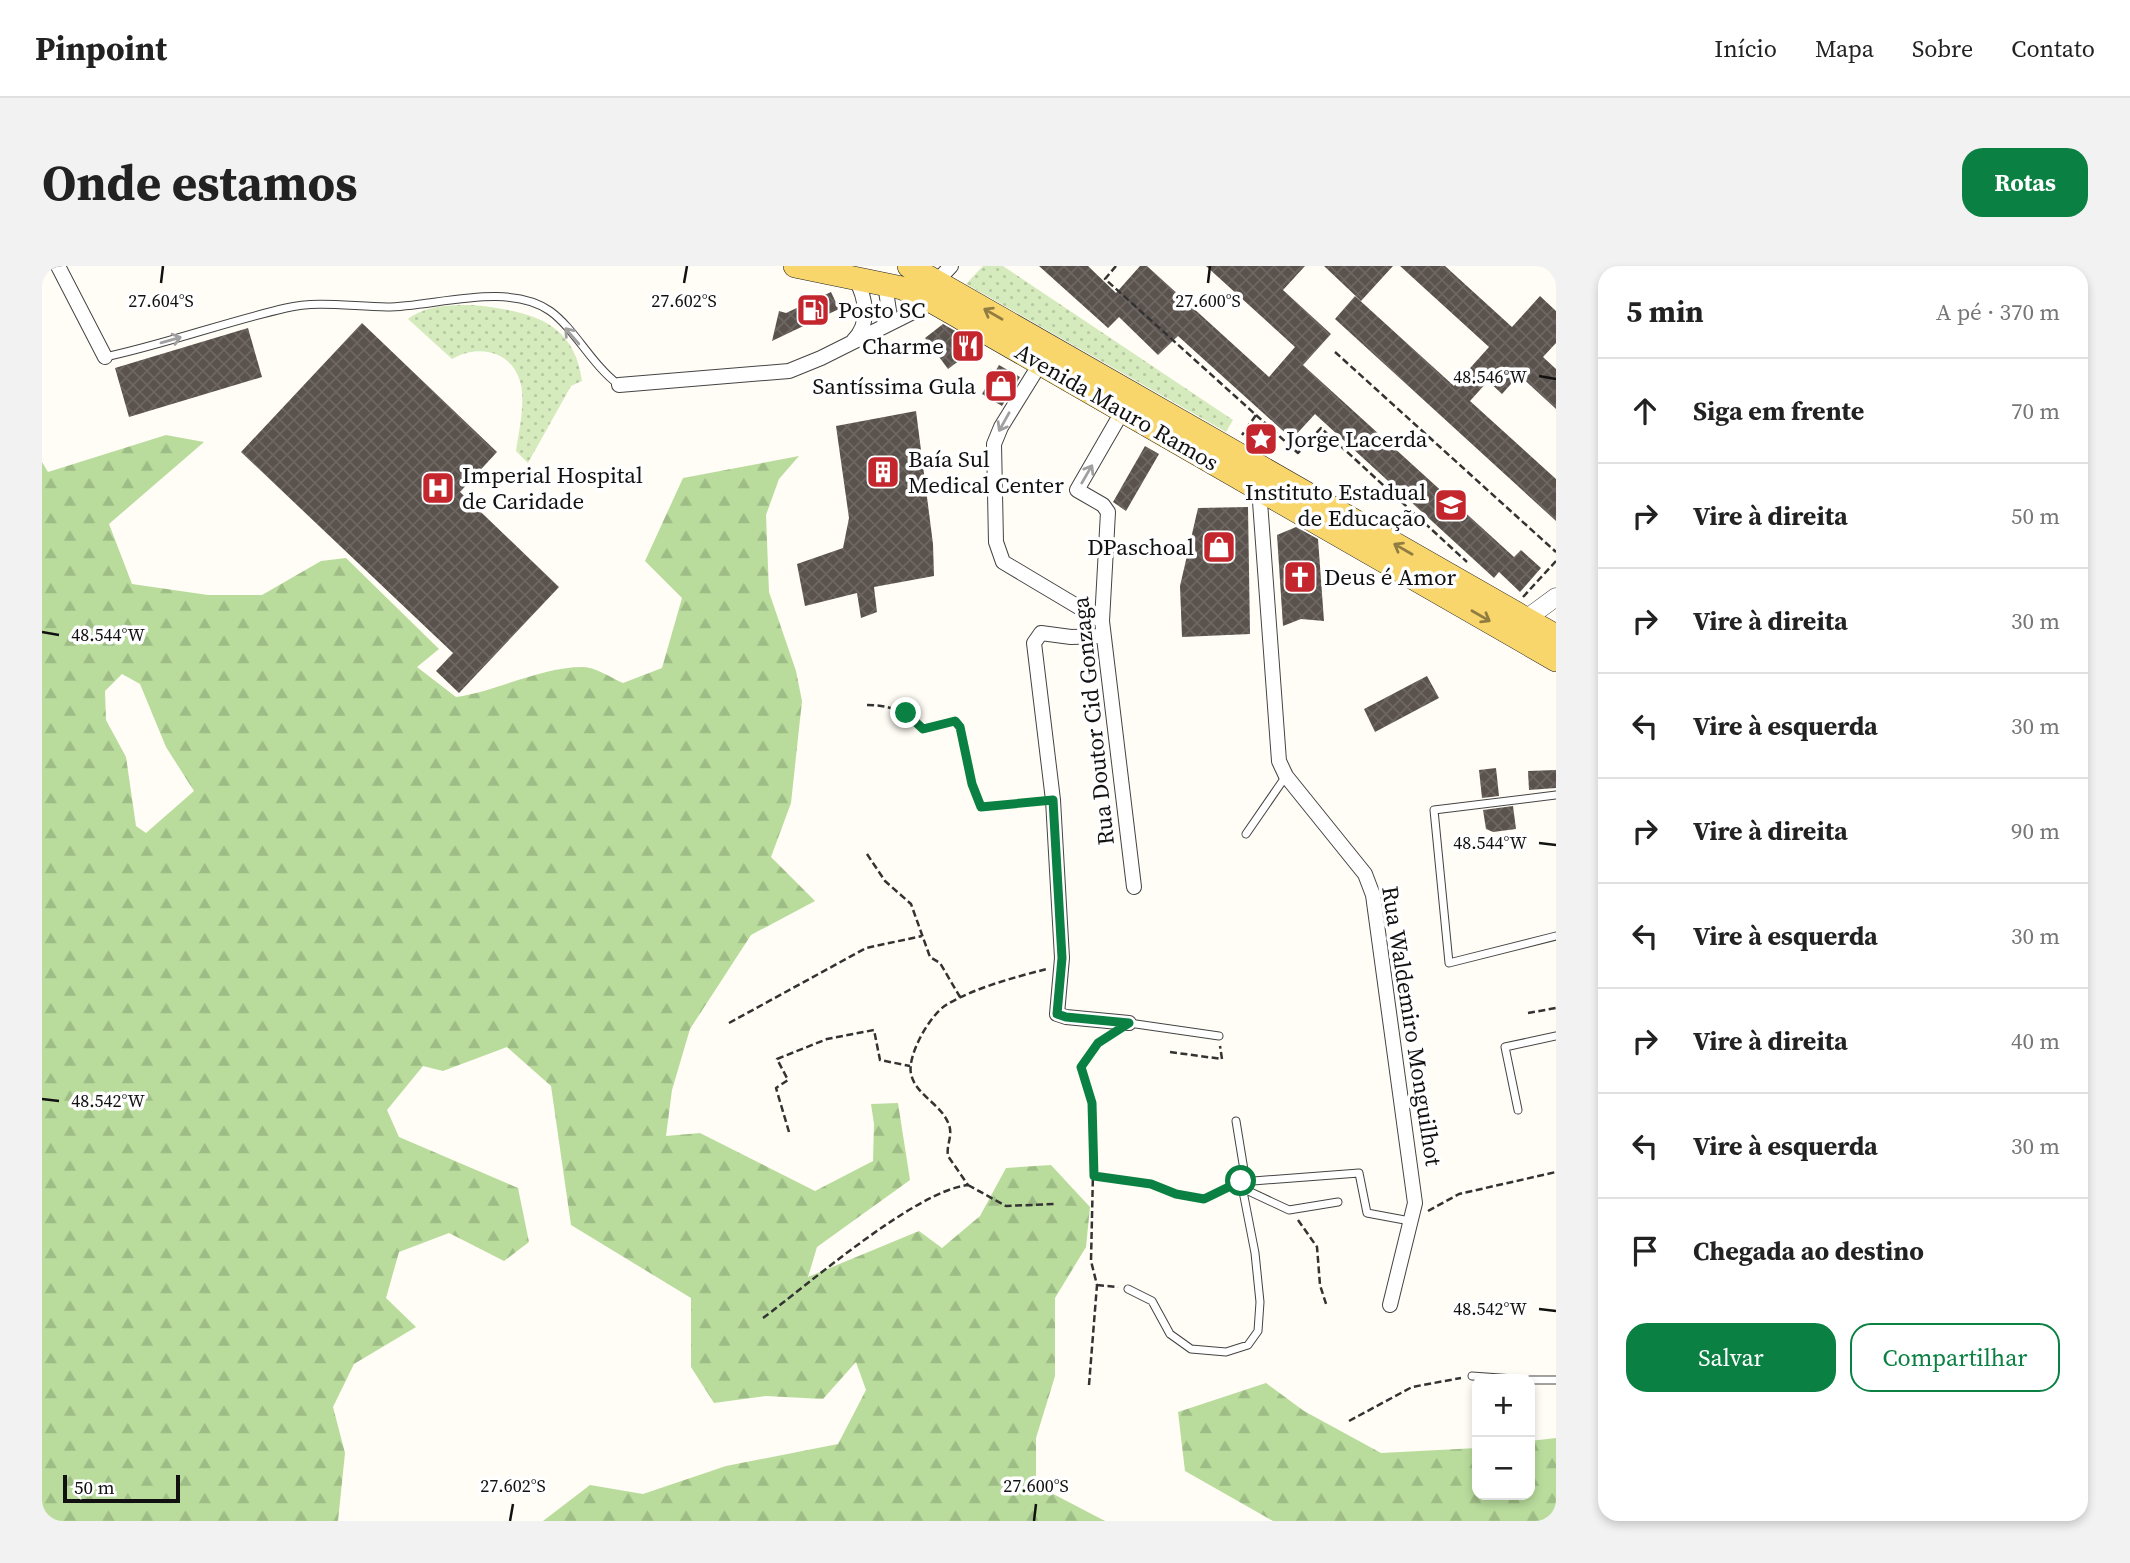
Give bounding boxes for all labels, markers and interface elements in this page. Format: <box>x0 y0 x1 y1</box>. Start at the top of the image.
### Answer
text: Pinpoint <box>35 26 167 71</box>
text: Início <box>1714 32 1777 65</box>
text: Mapa <box>1815 32 1874 65</box>
text: Sobre <box>1912 32 1973 65</box>
text: Contato <box>2011 32 2095 65</box>
button: Rotas <box>1962 148 2088 217</box>
text: Onde estamos <box>42 149 357 216</box>
text: 27.604°S <box>128 288 194 313</box>
text: 27.602°S <box>651 288 717 313</box>
text: 27.600°S <box>1175 288 1241 313</box>
fuel station icon: Posto SC <box>794 291 832 329</box>
text: 5 min <box>1626 291 1704 332</box>
place label: Posto SC <box>838 294 925 326</box>
text: A pé · 370 m <box>1936 296 2060 328</box>
one-way arrow <box>984 307 1004 321</box>
one-way arrow <box>564 327 580 345</box>
restaurant icon: Charme <box>949 327 987 365</box>
place label: Charme <box>862 330 944 362</box>
one-way arrow <box>160 333 182 346</box>
street label: Avenida Mauro Ramos <box>1009 336 1225 478</box>
text: 48.546°W <box>1453 364 1527 389</box>
shop icon: Santíssima Gula <box>982 367 1020 405</box>
place label: Santíssima Gula <box>812 370 976 402</box>
icon: ahead <box>1626 392 1664 430</box>
text: Siga em frente <box>1693 393 1864 429</box>
text: 70 m <box>2011 395 2060 427</box>
one-way arrow <box>997 412 1011 432</box>
place icon: Jorge Lacerda <box>1242 420 1280 458</box>
place label: Jorge Lacerda <box>1285 423 1428 455</box>
place label: Baía Sul Medical Center <box>908 443 1064 501</box>
building icon: Baía Sul Medical Center <box>864 453 902 491</box>
place label: Imperial Hospital de Caridade <box>462 459 643 517</box>
one-way arrow <box>1080 465 1094 485</box>
hospital icon: Imperial Hospital de Caridade <box>419 469 457 507</box>
place label: Instituto Estadual de Educação <box>1245 476 1426 534</box>
school or university icon: Instituto Estadual de Educação <box>1432 486 1470 524</box>
icon: right <box>1626 497 1664 535</box>
text: Vire à direita <box>1693 498 1848 534</box>
text: 50 m <box>2011 500 2060 532</box>
shop icon: DPaschoal <box>1200 528 1238 566</box>
place label: DPaschoal <box>1087 531 1194 563</box>
one-way arrow <box>1394 541 1414 555</box>
church icon: Deus é Amor <box>1281 558 1319 596</box>
place label: Deus é Amor <box>1324 561 1457 593</box>
street label: Rua Doutor Cid Gonzaga <box>1064 595 1122 847</box>
icon: right <box>1626 602 1664 640</box>
text: Vire à direita <box>1693 603 1848 639</box>
text: 30 m <box>2011 605 2060 637</box>
one-way arrow <box>1470 609 1490 623</box>
text: 48.544°W <box>71 622 145 647</box>
route end <box>890 697 921 728</box>
icon: left <box>1626 707 1664 745</box>
text: Vire à esquerda <box>1693 708 1878 744</box>
text: 30 m <box>2011 710 2060 742</box>
icon: right <box>1626 812 1664 850</box>
text: Vire à direita <box>1693 813 1848 849</box>
text: 90 m <box>2011 815 2060 847</box>
text: 48.544°W <box>1453 830 1527 855</box>
street label: Rua Waldemiro Monguilhot <box>1374 884 1450 1169</box>
icon: left <box>1626 917 1664 955</box>
text: Vire à esquerda <box>1693 918 1878 954</box>
text: 30 m <box>2011 920 2060 952</box>
icon: right <box>1626 1022 1664 1060</box>
text: Vire à direita <box>1693 1023 1848 1059</box>
text: 40 m <box>2011 1025 2060 1057</box>
text: 48.542°W <box>71 1088 145 1113</box>
icon: left <box>1626 1127 1664 1165</box>
text: Vire à esquerda <box>1693 1128 1878 1164</box>
text: 30 m <box>2011 1130 2060 1162</box>
route start <box>1225 1165 1256 1196</box>
icon: arrive <box>1626 1232 1664 1270</box>
text: Chegada ao destino <box>1693 1233 1924 1269</box>
text: 48.542°W <box>1453 1296 1527 1321</box>
button: Salvar <box>1626 1323 1836 1392</box>
button: Compartilhar <box>1850 1323 2060 1392</box>
map controls <box>1472 1374 1535 1500</box>
button: + <box>1472 1374 1535 1437</box>
button: − <box>1472 1437 1535 1500</box>
scale bar <box>63 1472 180 1504</box>
text: 27.602°S <box>480 1473 546 1498</box>
text: 27.600°S <box>1003 1473 1069 1498</box>
text: 50 m <box>74 1474 115 1500</box>

